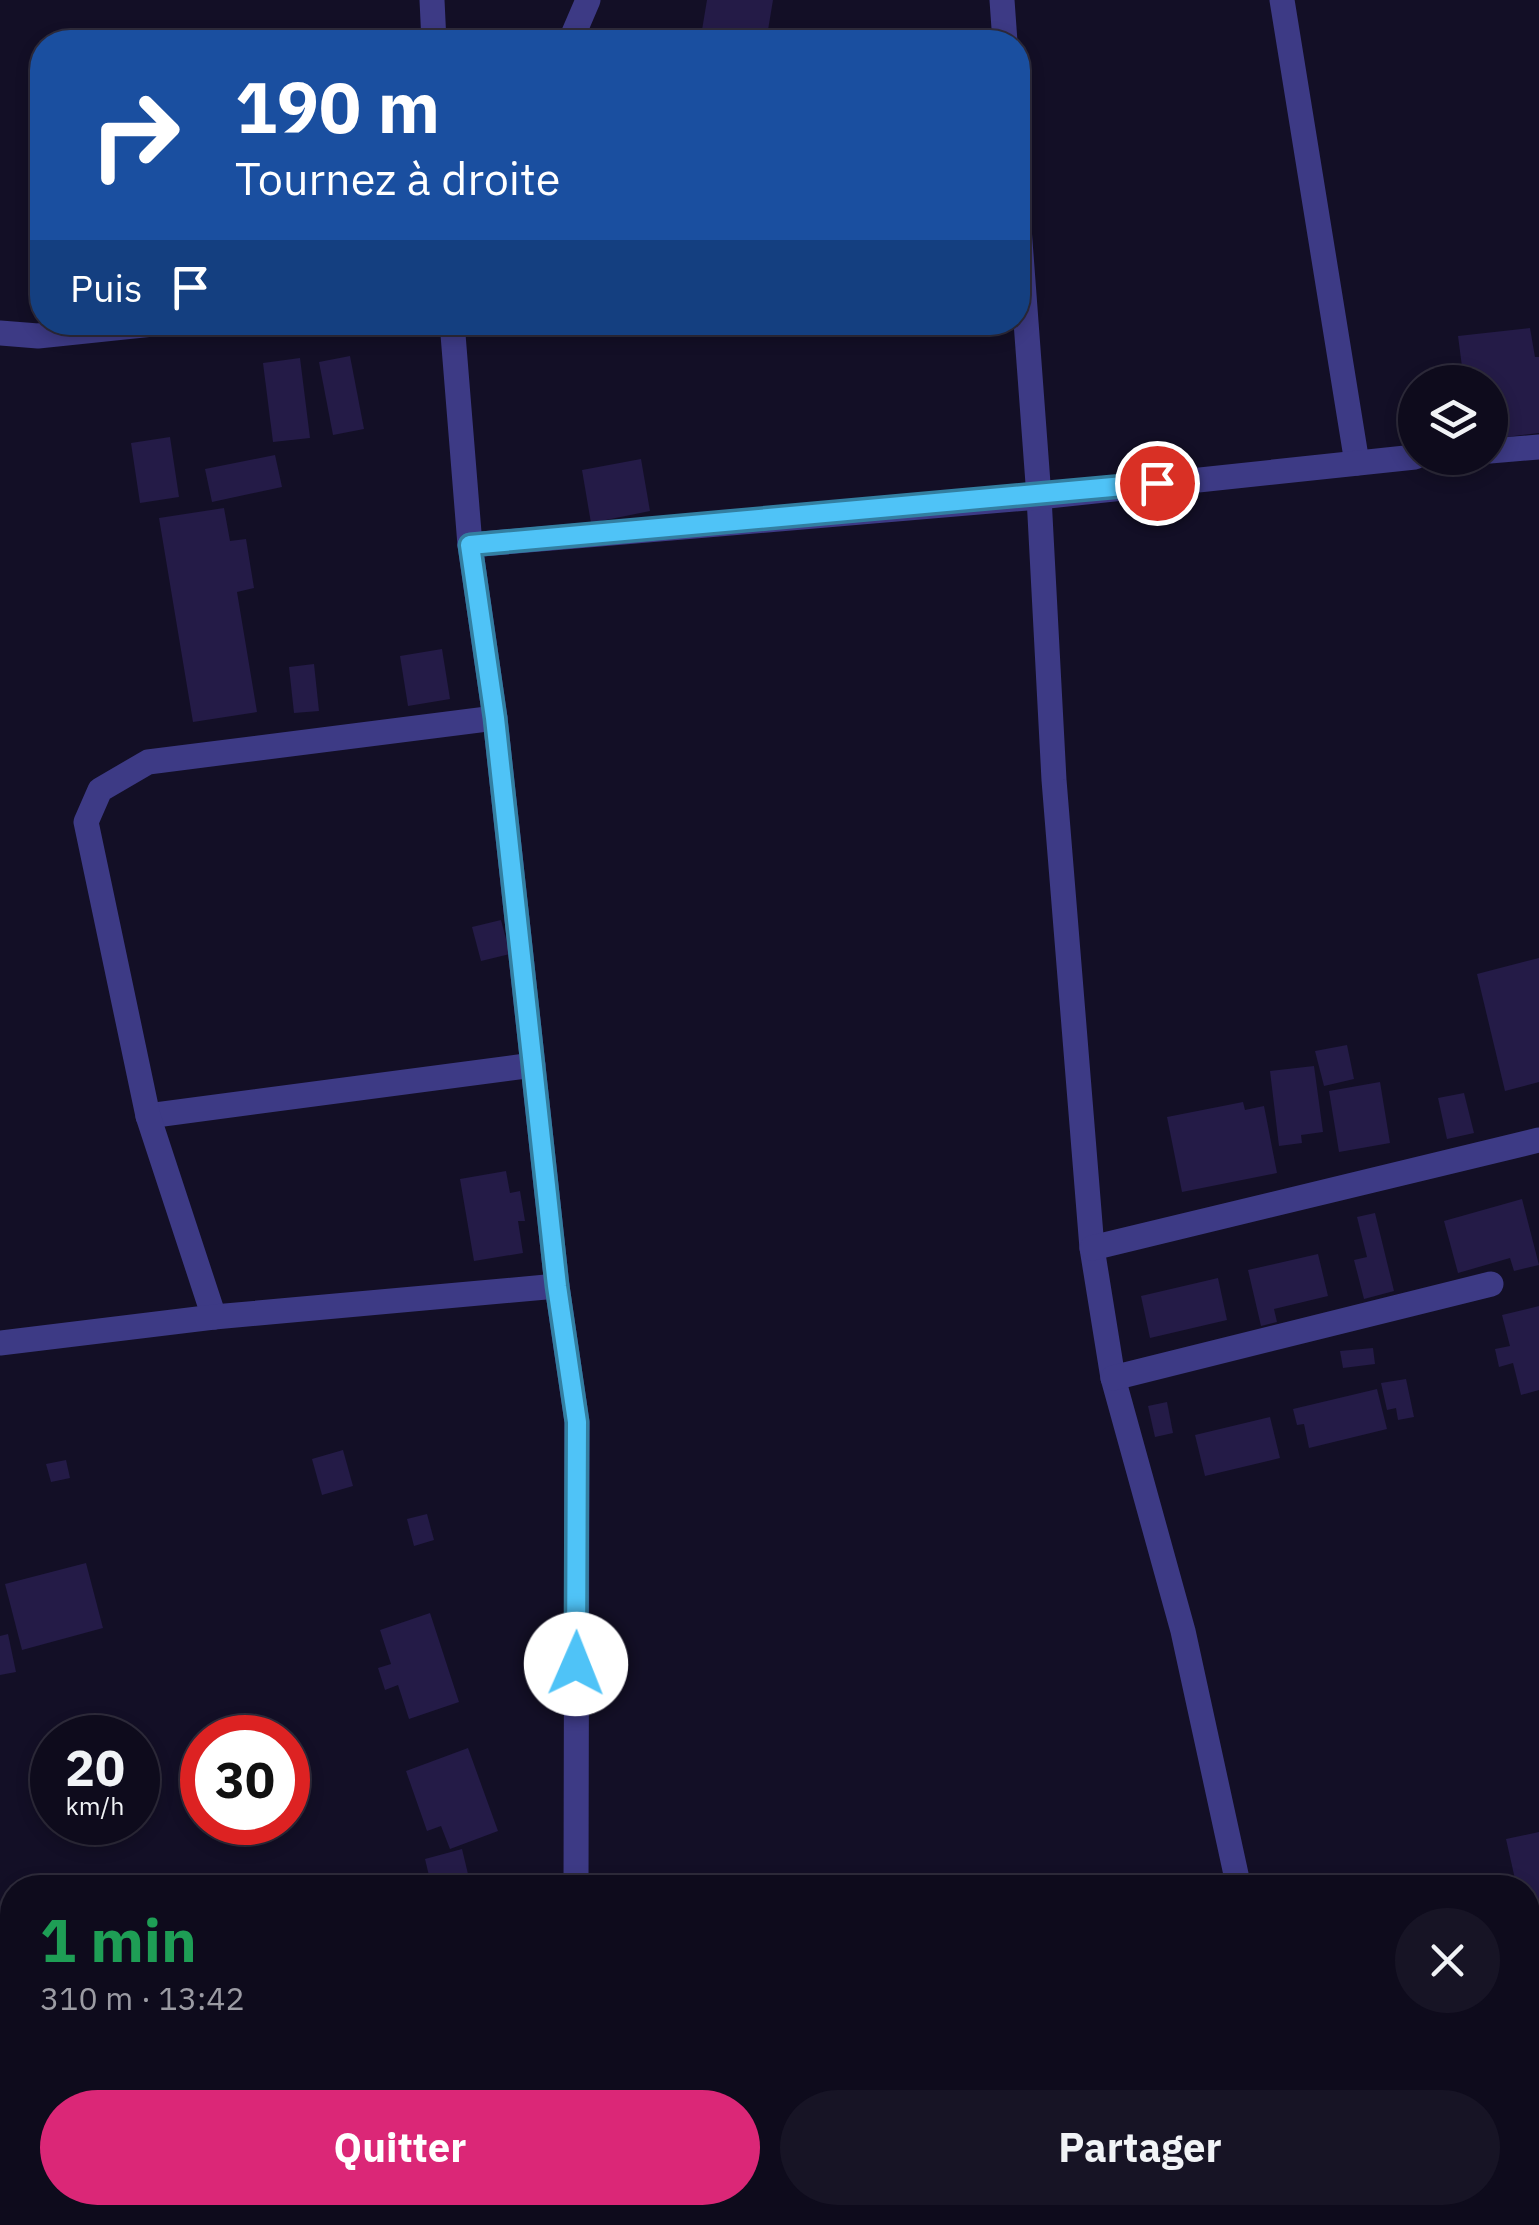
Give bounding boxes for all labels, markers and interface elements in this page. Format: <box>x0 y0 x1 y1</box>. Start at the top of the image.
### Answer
text: 190 m <box>235 61 440 152</box>
icon: right <box>70 70 200 200</box>
text: Tournez à droite <box>235 149 560 207</box>
icon: arrive <box>163 260 218 315</box>
text: Puis <box>70 263 143 312</box>
map controls <box>1398 365 1508 475</box>
button: layers <box>1398 365 1508 475</box>
pin <box>1115 441 1200 526</box>
icon: arrive <box>1130 456 1185 511</box>
position arrow <box>524 1612 628 1716</box>
speed limit sign: 30 <box>180 1715 310 1845</box>
text: 20 <box>65 1735 125 1800</box>
text: km/h <box>66 1789 124 1822</box>
text: 1 min <box>40 1900 197 1979</box>
button: close <box>1395 1908 1500 2013</box>
text: 310 m · 13:42 <box>40 1977 245 2019</box>
button: Quitter <box>40 2090 760 2205</box>
button: Partager <box>780 2090 1500 2205</box>

